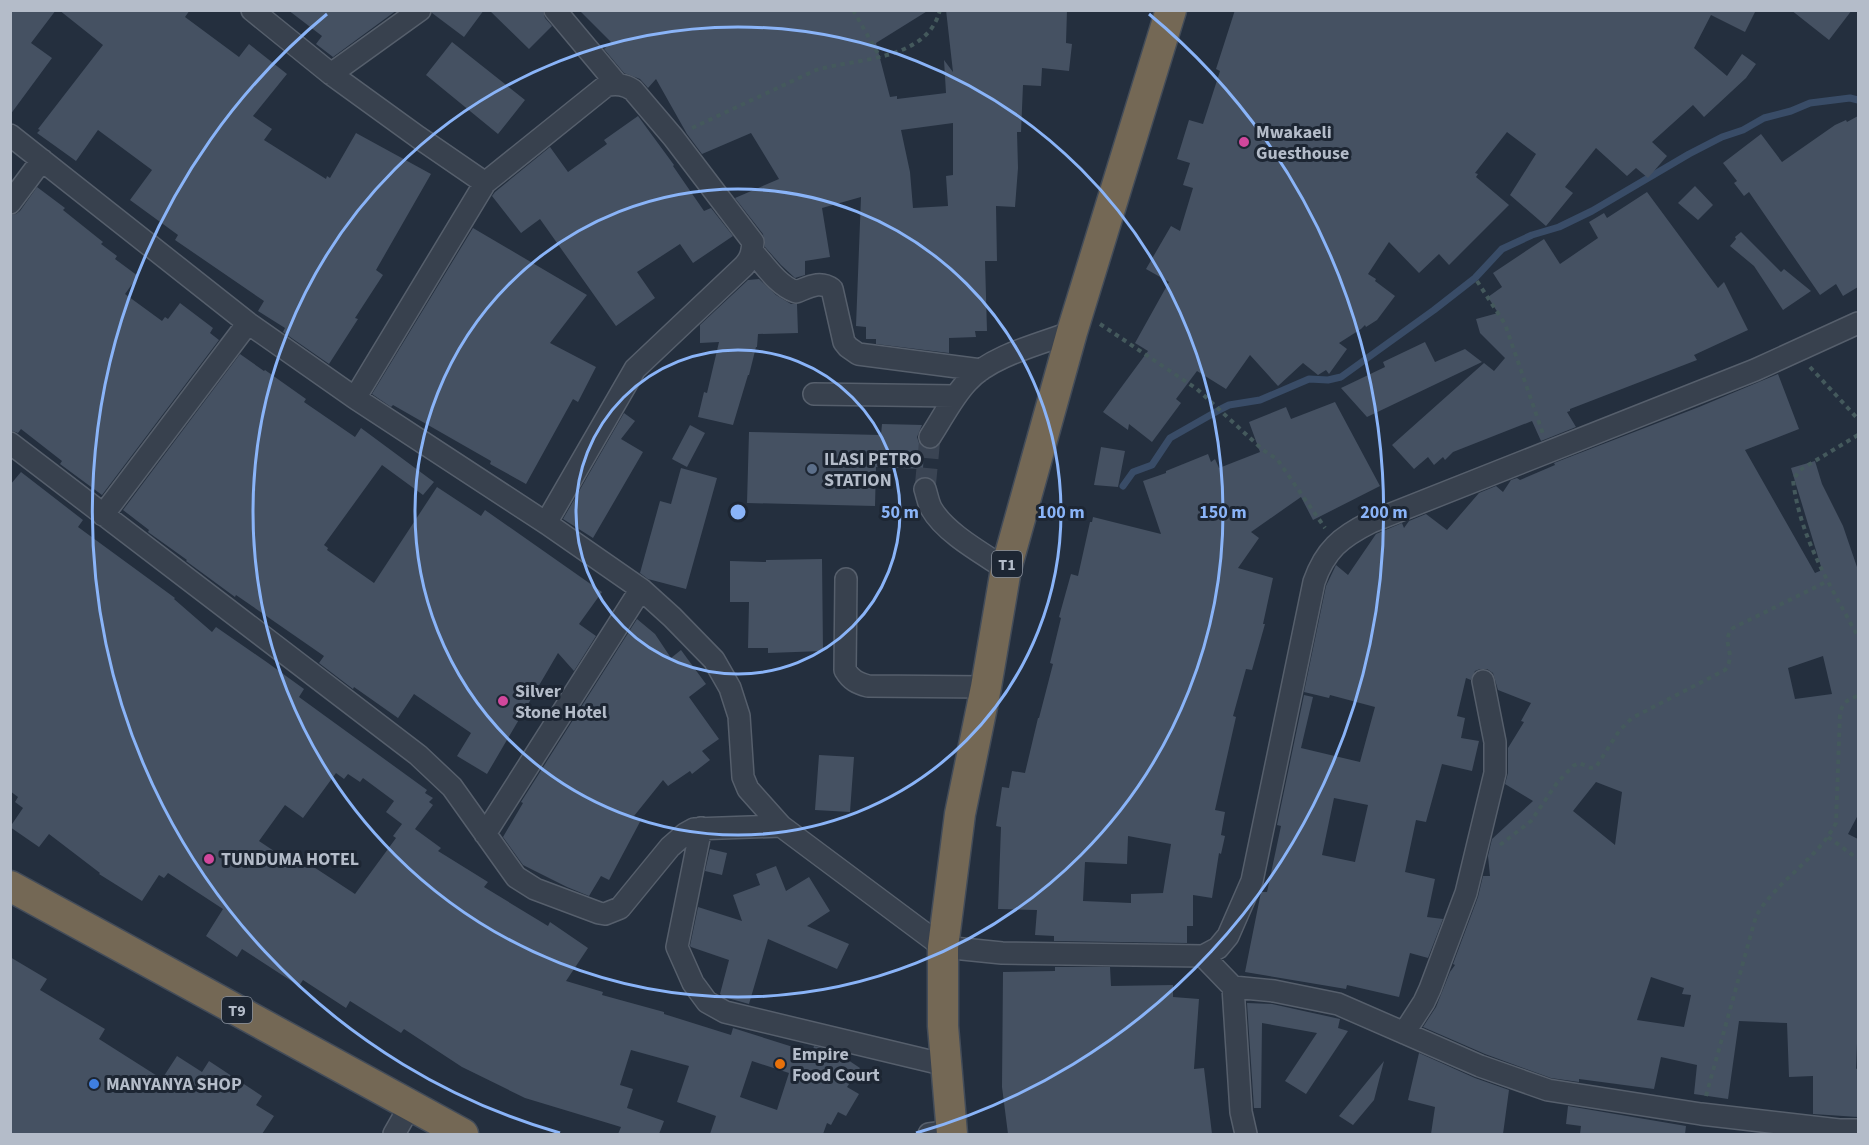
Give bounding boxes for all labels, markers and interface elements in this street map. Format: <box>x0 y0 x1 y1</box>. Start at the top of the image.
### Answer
place label: Mwakaeli Guesthouse <box>1256 120 1349 166</box>
marker: Mwakaeli Guesthouse <box>1237 135 1251 149</box>
place label: ILASI PETRO STATION <box>824 447 922 493</box>
marker: ILASI PETRO STATION <box>805 462 819 476</box>
text: 50 m <box>881 500 919 525</box>
text: 100 m <box>1037 500 1085 525</box>
text: 150 m <box>1199 500 1247 525</box>
text: 200 m <box>1360 500 1408 525</box>
centre of rings <box>728 502 748 522</box>
road number: T1 <box>992 551 1022 577</box>
place label: Silver Stone Hotel <box>515 679 607 725</box>
marker: Silver Stone Hotel <box>496 694 510 708</box>
place label: TUNDUMA HOTEL <box>221 847 359 872</box>
marker: TUNDUMA HOTEL <box>202 852 216 866</box>
road number: T9 <box>222 997 252 1023</box>
place label: Empire Food Court <box>792 1042 880 1088</box>
marker: Empire Food Court <box>773 1057 787 1071</box>
place label: MANYANYA SHOP <box>106 1072 242 1097</box>
marker: MANYANYA SHOP <box>87 1077 101 1091</box>

